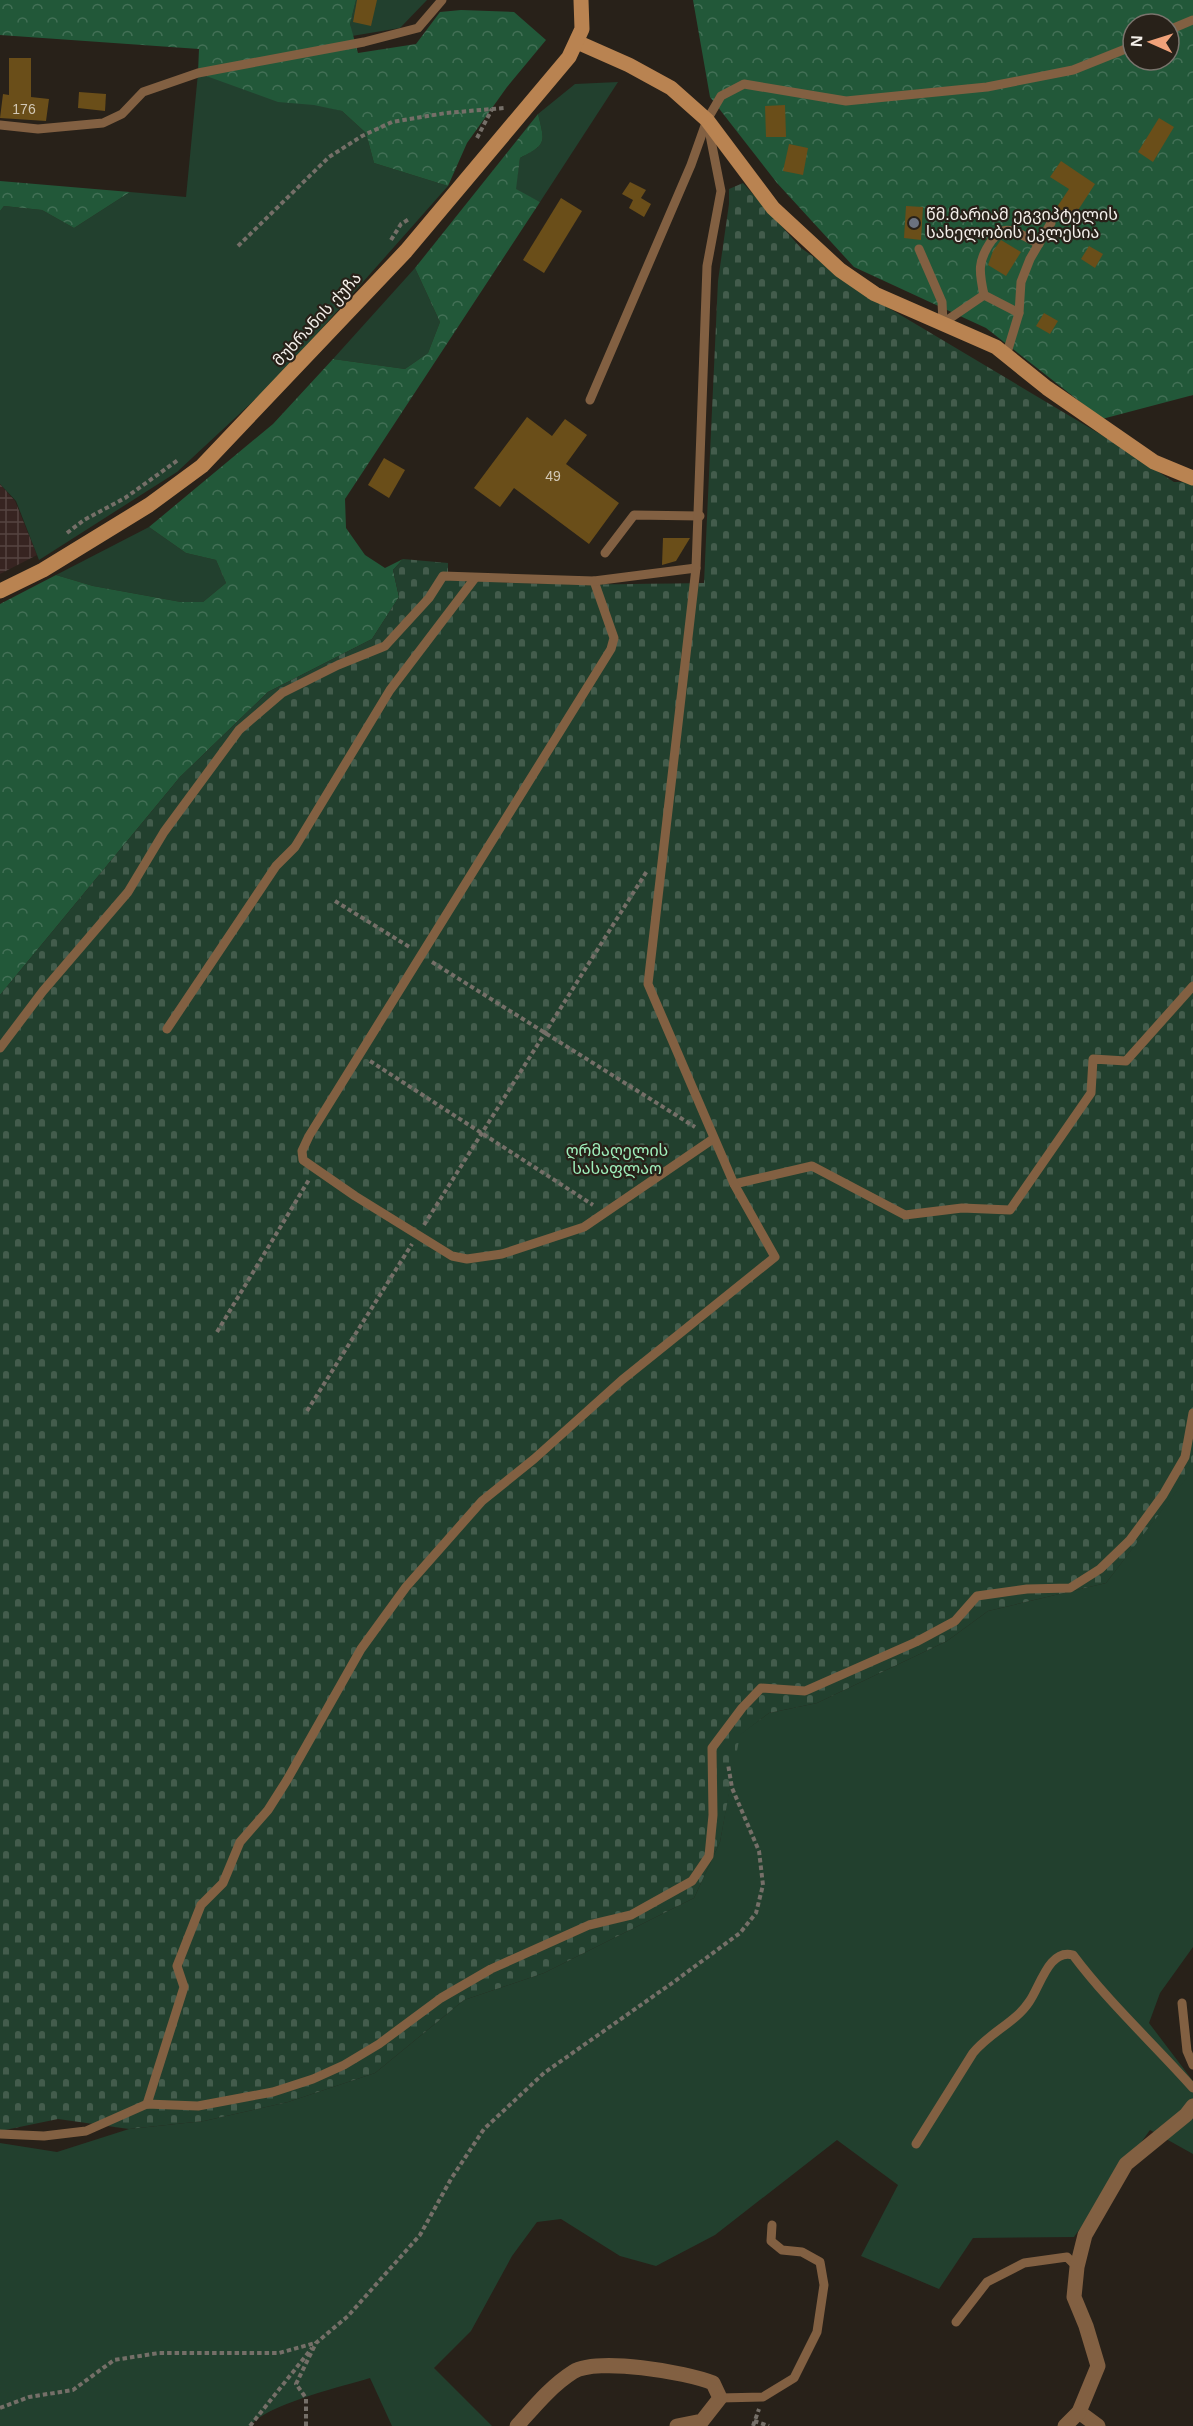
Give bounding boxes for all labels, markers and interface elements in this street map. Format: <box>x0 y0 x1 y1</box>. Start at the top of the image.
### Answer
north arrow <box>1121 12 1181 72</box>
text: N <box>1128 35 1145 47</box>
house number: 176 <box>12 101 36 117</box>
place label: წმ.მარიამ ეგვიპტელის სახელობის ეკლესია <box>926 206 1118 243</box>
marker: წმ.მარიამ ეგვიპტელის სახელობის ეკლესია <box>907 216 921 230</box>
street label: მუხრანის ქუჩა <box>270 269 365 370</box>
house number: 49 <box>545 468 561 484</box>
park label: ღრმაღელის სასაფლაო <box>566 1142 668 1179</box>

